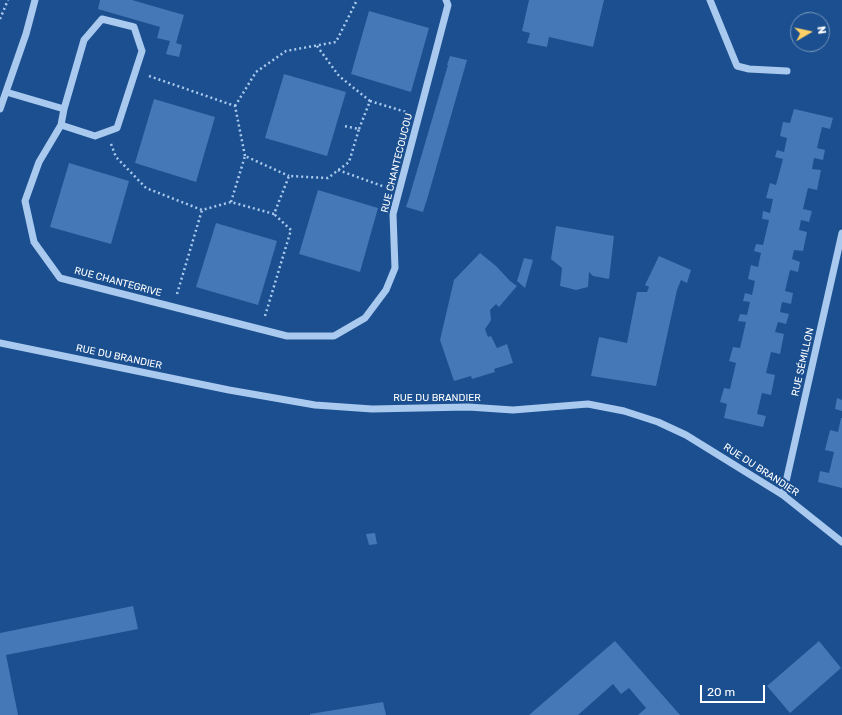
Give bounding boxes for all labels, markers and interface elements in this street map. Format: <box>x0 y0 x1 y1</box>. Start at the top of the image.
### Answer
north arrow <box>790 12 830 52</box>
text: N <box>814 25 828 35</box>
street label: RUE CHANTECOUCOU <box>379 112 415 214</box>
street label: RUE CHANTEGRIVE <box>73 265 163 299</box>
street label: RUE SÉMILLON <box>789 327 817 397</box>
street label: RUE DU BRANDIER <box>75 342 163 372</box>
street label: RUE DU BRANDIER <box>393 392 481 404</box>
street label: RUE DU BRANDIER <box>721 441 801 499</box>
scale bar <box>702 677 767 703</box>
text: 20 m <box>707 685 735 699</box>

